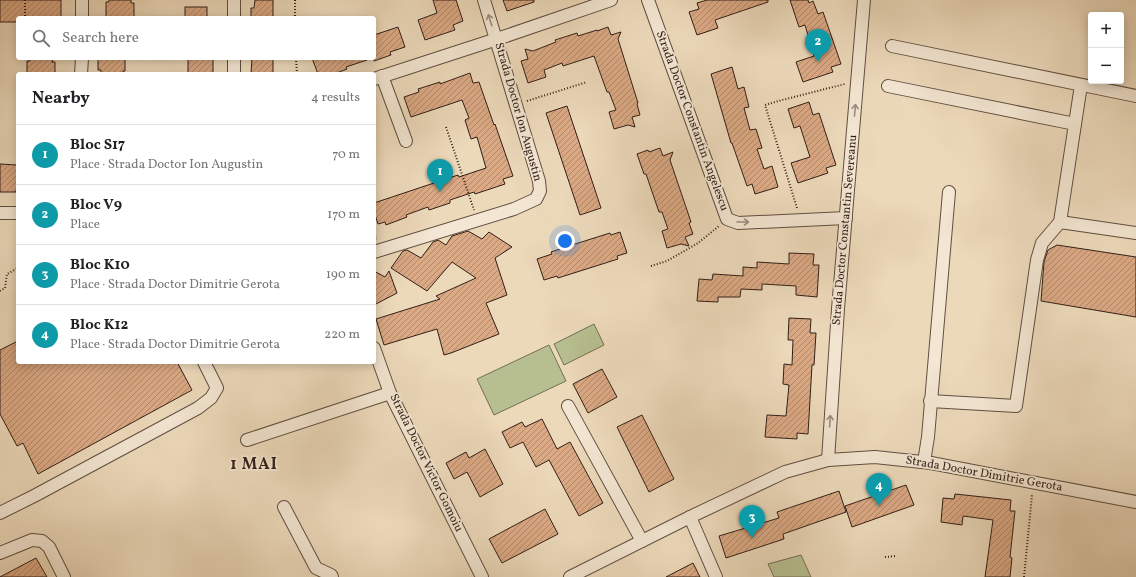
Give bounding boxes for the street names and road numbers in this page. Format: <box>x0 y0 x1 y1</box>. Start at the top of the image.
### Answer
street label: Strada Doctor Constantin Angelescu <box>652 29 732 214</box>
street label: Strada Doctor Ion Augustin <box>491 41 545 183</box>
street label: Strada Doctor Constantin Severeanu <box>829 134 861 326</box>
street label: Strada Doctor Victor Gomoiu <box>385 391 467 535</box>
street label: Strada Doctor Dimitrie Gerota <box>904 452 1064 496</box>

